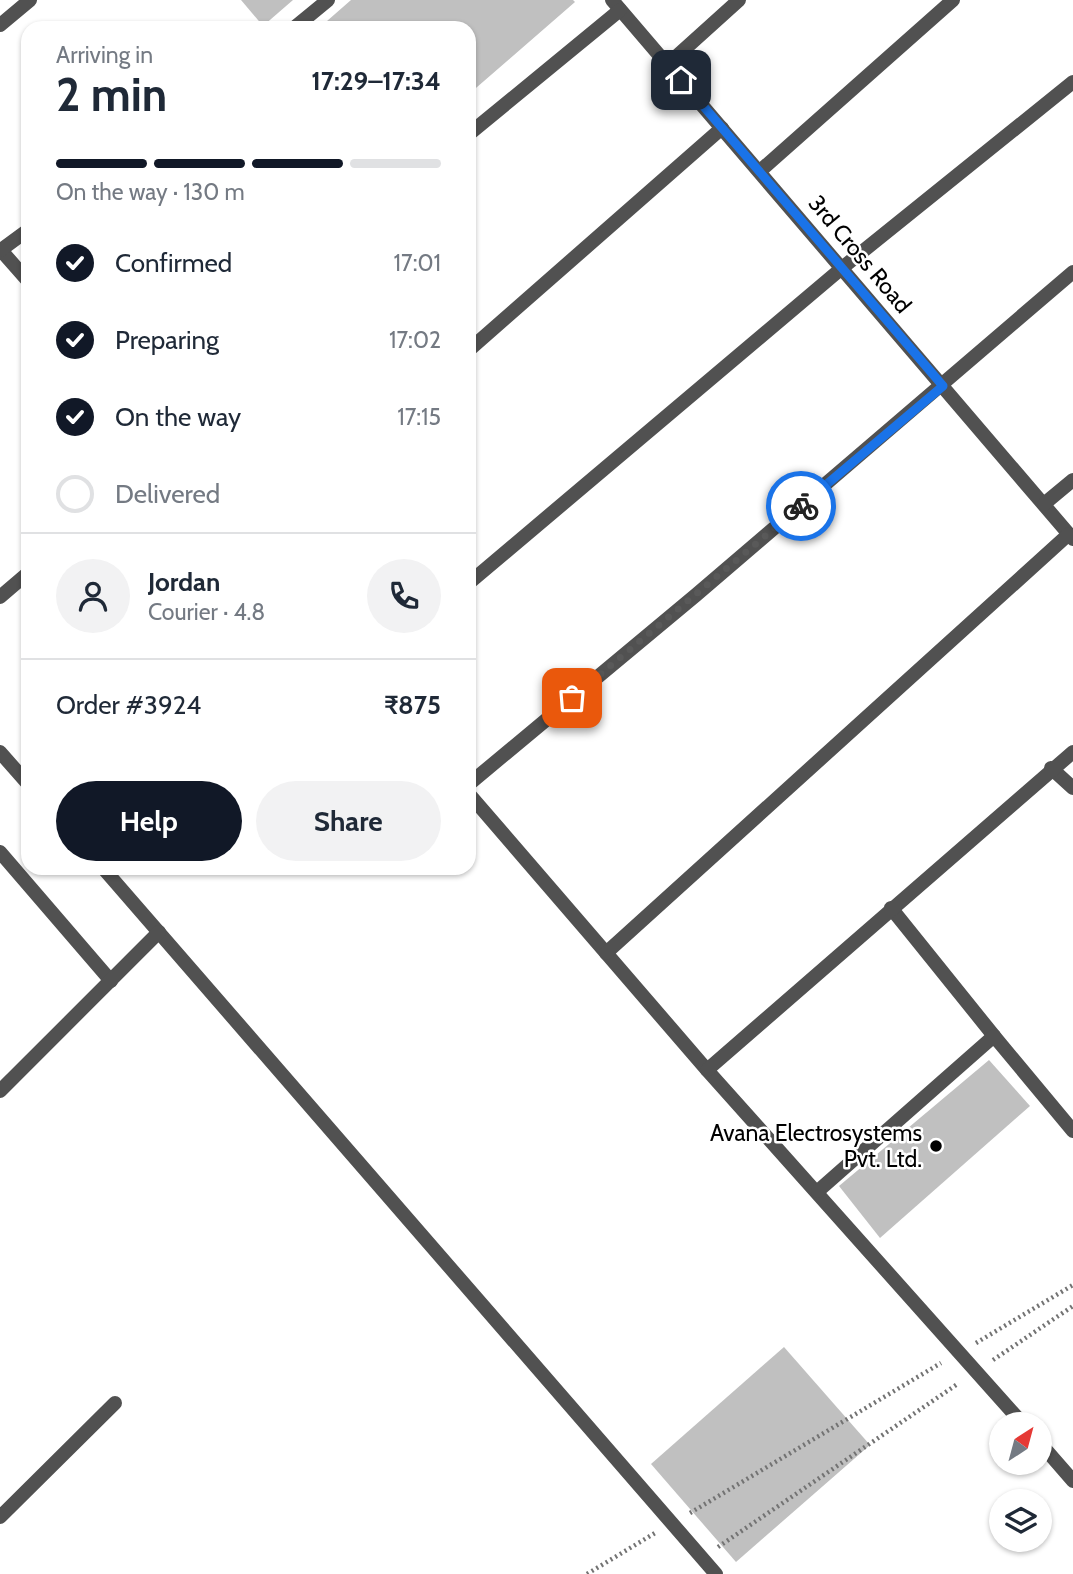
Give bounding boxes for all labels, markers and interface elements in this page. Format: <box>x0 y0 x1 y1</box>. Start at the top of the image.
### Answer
text: Arriving in <box>56 41 153 69</box>
pin <box>651 50 711 110</box>
icon: home <box>662 61 700 99</box>
text: 17:29–17:34 <box>311 65 441 97</box>
text: 2 min <box>56 67 167 123</box>
text: On the way · 130 m <box>56 178 245 206</box>
street label: 3rd Cross Road <box>803 189 917 319</box>
icon: check <box>56 244 94 282</box>
text: Confirmed <box>115 247 232 279</box>
text: 17:01 <box>394 249 441 277</box>
icon: check <box>56 321 94 359</box>
text: Preparing <box>115 324 219 356</box>
text: 17:02 <box>389 326 441 354</box>
icon: check <box>56 398 94 436</box>
text: On the way <box>115 401 241 433</box>
text: 17:15 <box>397 403 441 431</box>
courier <box>766 471 836 541</box>
text: Delivered <box>115 478 220 510</box>
icon: bike <box>782 487 820 525</box>
button: person <box>56 559 130 633</box>
button: phone <box>367 559 441 633</box>
text: Jordan <box>148 566 220 598</box>
text: Courier · 4.8 <box>148 598 265 626</box>
pin <box>542 668 602 728</box>
icon: bag <box>553 679 591 717</box>
text: Order #3924 <box>56 689 201 721</box>
text: ₹875 <box>384 689 441 721</box>
button: Help <box>56 781 242 861</box>
button: Share <box>256 781 441 861</box>
place label: Avana Electrosystems Pvt. Ltd. <box>710 1119 922 1173</box>
marker: Avana Electrosystems Pvt. Ltd. <box>928 1138 944 1154</box>
north arrow <box>989 1412 1052 1475</box>
map controls <box>989 1412 1052 1552</box>
button: layers <box>989 1489 1052 1552</box>

